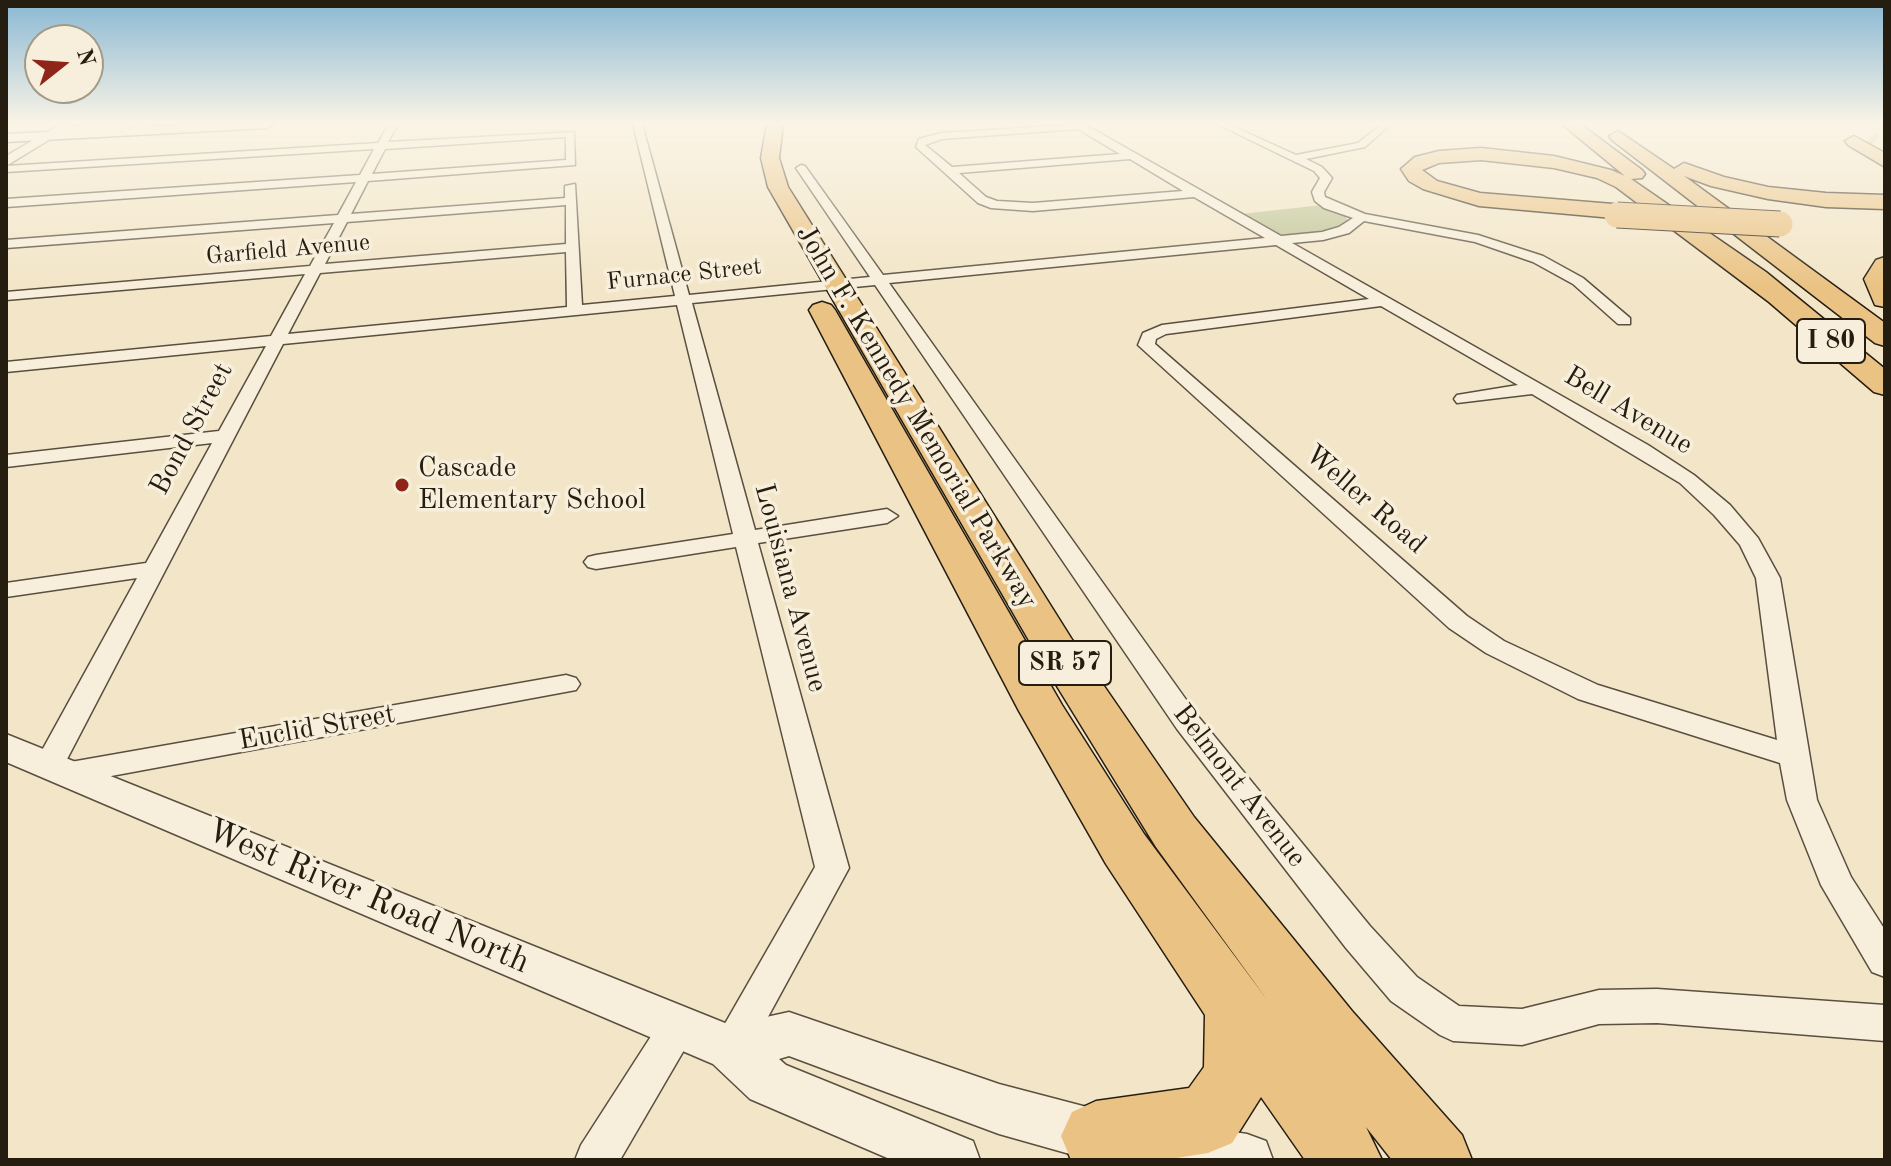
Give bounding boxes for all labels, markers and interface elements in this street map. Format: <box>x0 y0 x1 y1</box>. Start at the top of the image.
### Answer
north arrow <box>24 24 104 104</box>
text: N <box>72 46 98 69</box>
street label: John F. Kennedy Memorial Parkway <box>788 219 1044 615</box>
street label: Garfield Avenue <box>205 228 371 272</box>
street label: Furnace Street <box>605 253 763 297</box>
road number: I 80 <box>1797 319 1865 363</box>
street label: Bond Street <box>143 357 241 501</box>
street label: Bell Avenue <box>1558 359 1698 463</box>
street label: Weller Road <box>1297 438 1433 562</box>
place label: Cascade Elementary School <box>418 452 646 518</box>
marker: Cascade Elementary School <box>393 476 411 494</box>
street label: Louisiana Avenue <box>746 480 834 696</box>
road number: SR 57 <box>1019 641 1111 685</box>
street label: Euclid Street <box>236 698 398 758</box>
street label: Belmont Avenue <box>1165 698 1313 874</box>
street label: West River Road North <box>201 811 535 983</box>

